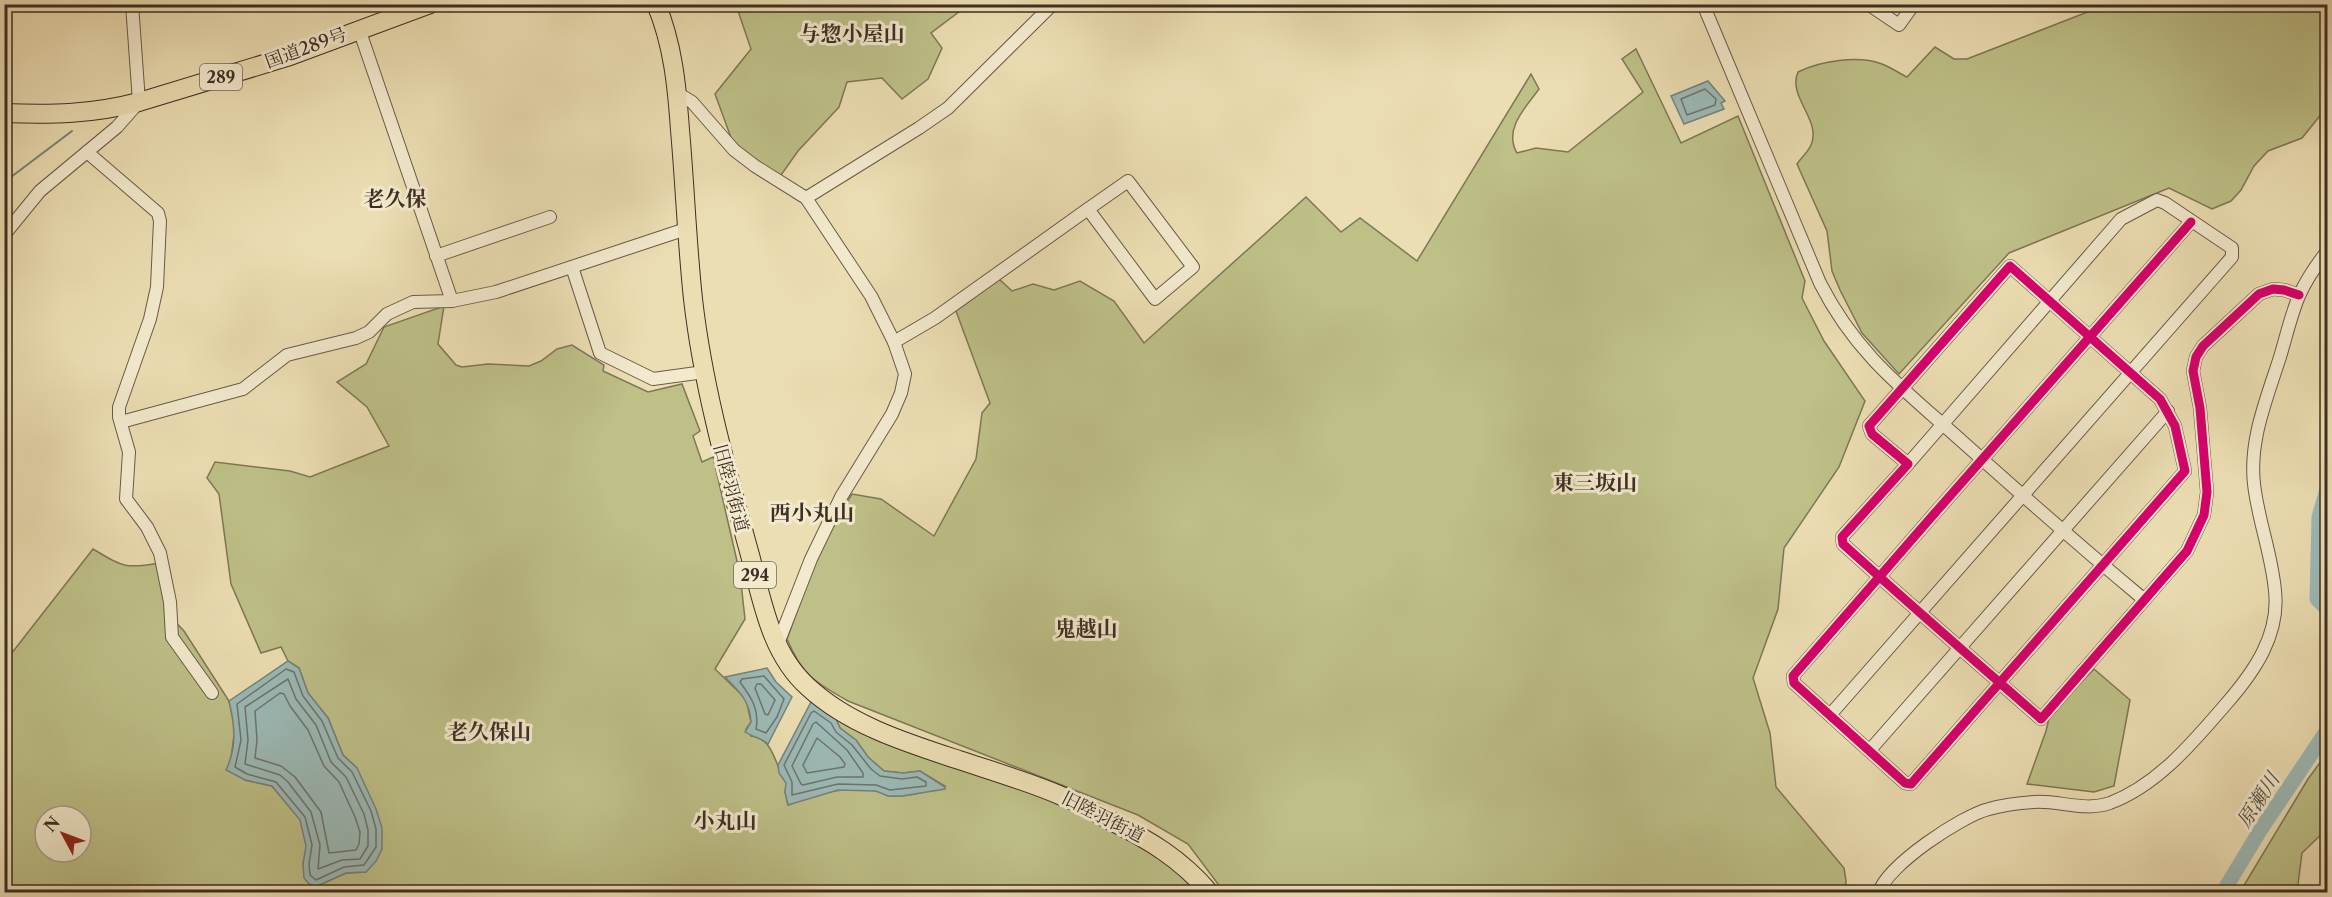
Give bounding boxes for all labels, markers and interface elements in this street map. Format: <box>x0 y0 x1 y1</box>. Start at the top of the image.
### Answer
district label: 与惣小屋山 <box>800 21 905 46</box>
street label: 国道289号 <box>262 23 350 73</box>
road number: 289 <box>200 64 242 90</box>
district label: 老久保 <box>364 186 427 211</box>
street label: 旧陸羽街道 <box>709 442 753 534</box>
district label: 東三坂山 <box>1553 470 1637 495</box>
district label: 西小丸山 <box>770 500 854 525</box>
road number: 294 <box>734 562 776 588</box>
district label: 鬼越山 <box>1055 616 1118 641</box>
district label: 老久保山 <box>447 719 531 744</box>
water label: 原瀬川 <box>2232 767 2285 832</box>
street label: 旧陸羽街道 <box>1058 787 1148 847</box>
north arrow <box>33 804 93 864</box>
district label: 小丸山 <box>694 808 757 833</box>
text: N <box>40 812 64 836</box>

